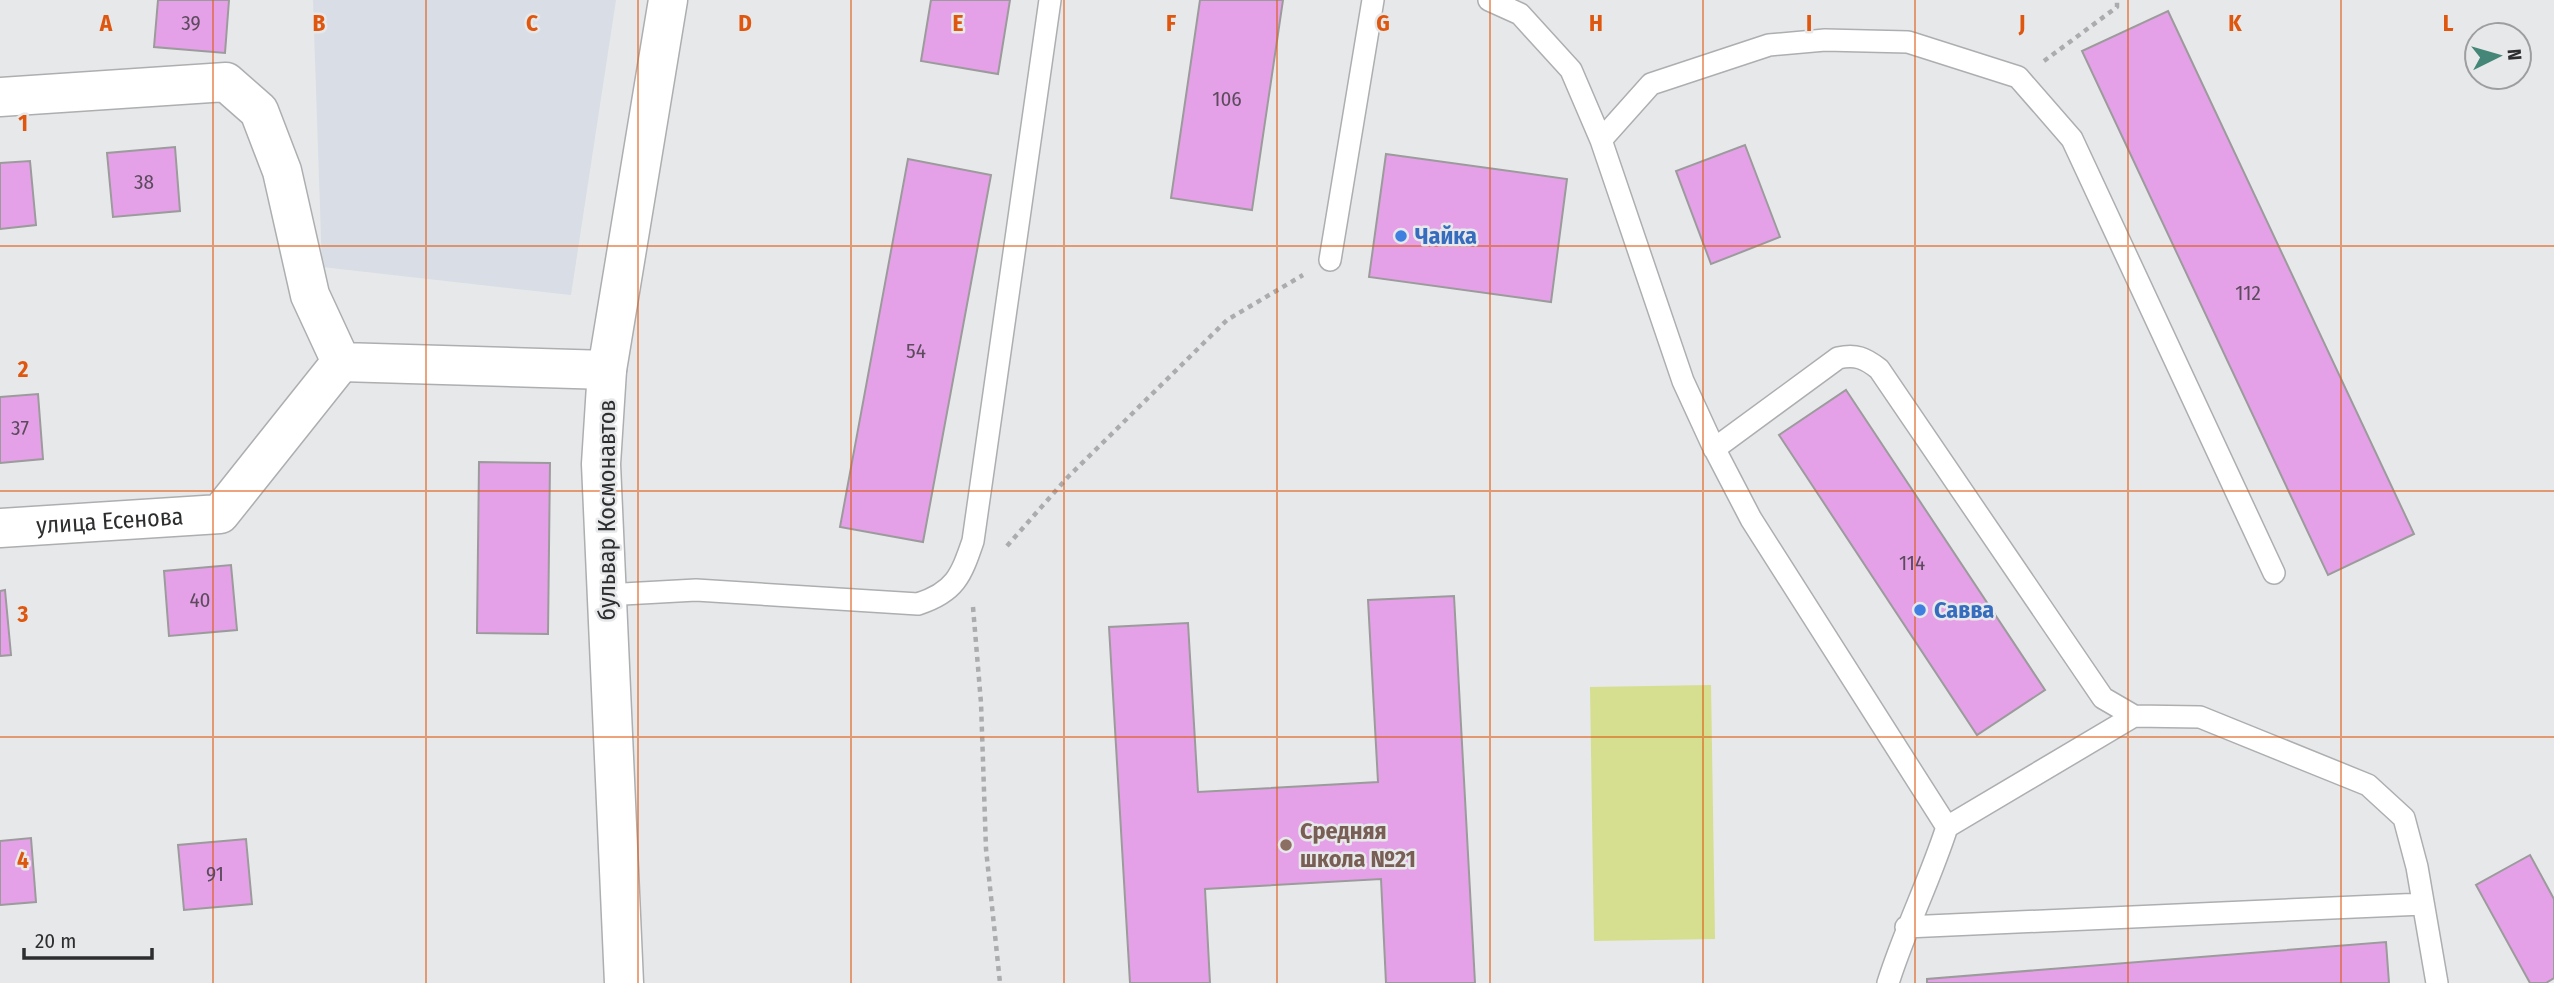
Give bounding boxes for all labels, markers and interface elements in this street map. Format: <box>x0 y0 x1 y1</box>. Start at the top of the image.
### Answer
text: A <box>99 9 113 37</box>
text: B <box>313 9 326 37</box>
text: C <box>526 9 538 37</box>
text: D <box>738 9 752 37</box>
text: E <box>953 9 964 37</box>
text: F <box>1166 9 1176 37</box>
text: G <box>1376 9 1390 37</box>
text: H <box>1589 9 1603 37</box>
text: I <box>1806 9 1812 37</box>
text: J <box>2018 9 2025 37</box>
text: K <box>2228 9 2242 37</box>
text: L <box>2443 9 2454 37</box>
house number: 39 <box>181 10 201 36</box>
north arrow <box>2463 21 2533 91</box>
text: N <box>2502 48 2526 61</box>
house number: 106 <box>1212 86 1242 112</box>
text: 1 <box>18 109 28 137</box>
house number: 38 <box>134 169 154 195</box>
place label: Чайка <box>1415 222 1477 250</box>
marker: Чайка <box>1393 228 1409 244</box>
house number: 112 <box>2235 280 2261 306</box>
house number: 54 <box>906 338 926 364</box>
text: 2 <box>17 355 29 383</box>
street label: бульвар Космонавтов <box>593 400 621 620</box>
house number: 37 <box>11 415 29 441</box>
street label: улица Есенова <box>35 502 184 540</box>
house number: 114 <box>1899 550 1925 576</box>
house number: 40 <box>189 587 211 613</box>
place label: Савва <box>1934 596 1994 624</box>
text: 3 <box>17 600 29 628</box>
marker: Савва <box>1912 602 1928 618</box>
place label: Средняя школа №21 <box>1300 817 1416 873</box>
marker: Средняя школа №21 <box>1278 837 1294 853</box>
text: 4 <box>17 846 29 874</box>
house number: 91 <box>206 861 224 887</box>
scale bar <box>24 916 152 960</box>
text: 20 m <box>35 928 76 954</box>

